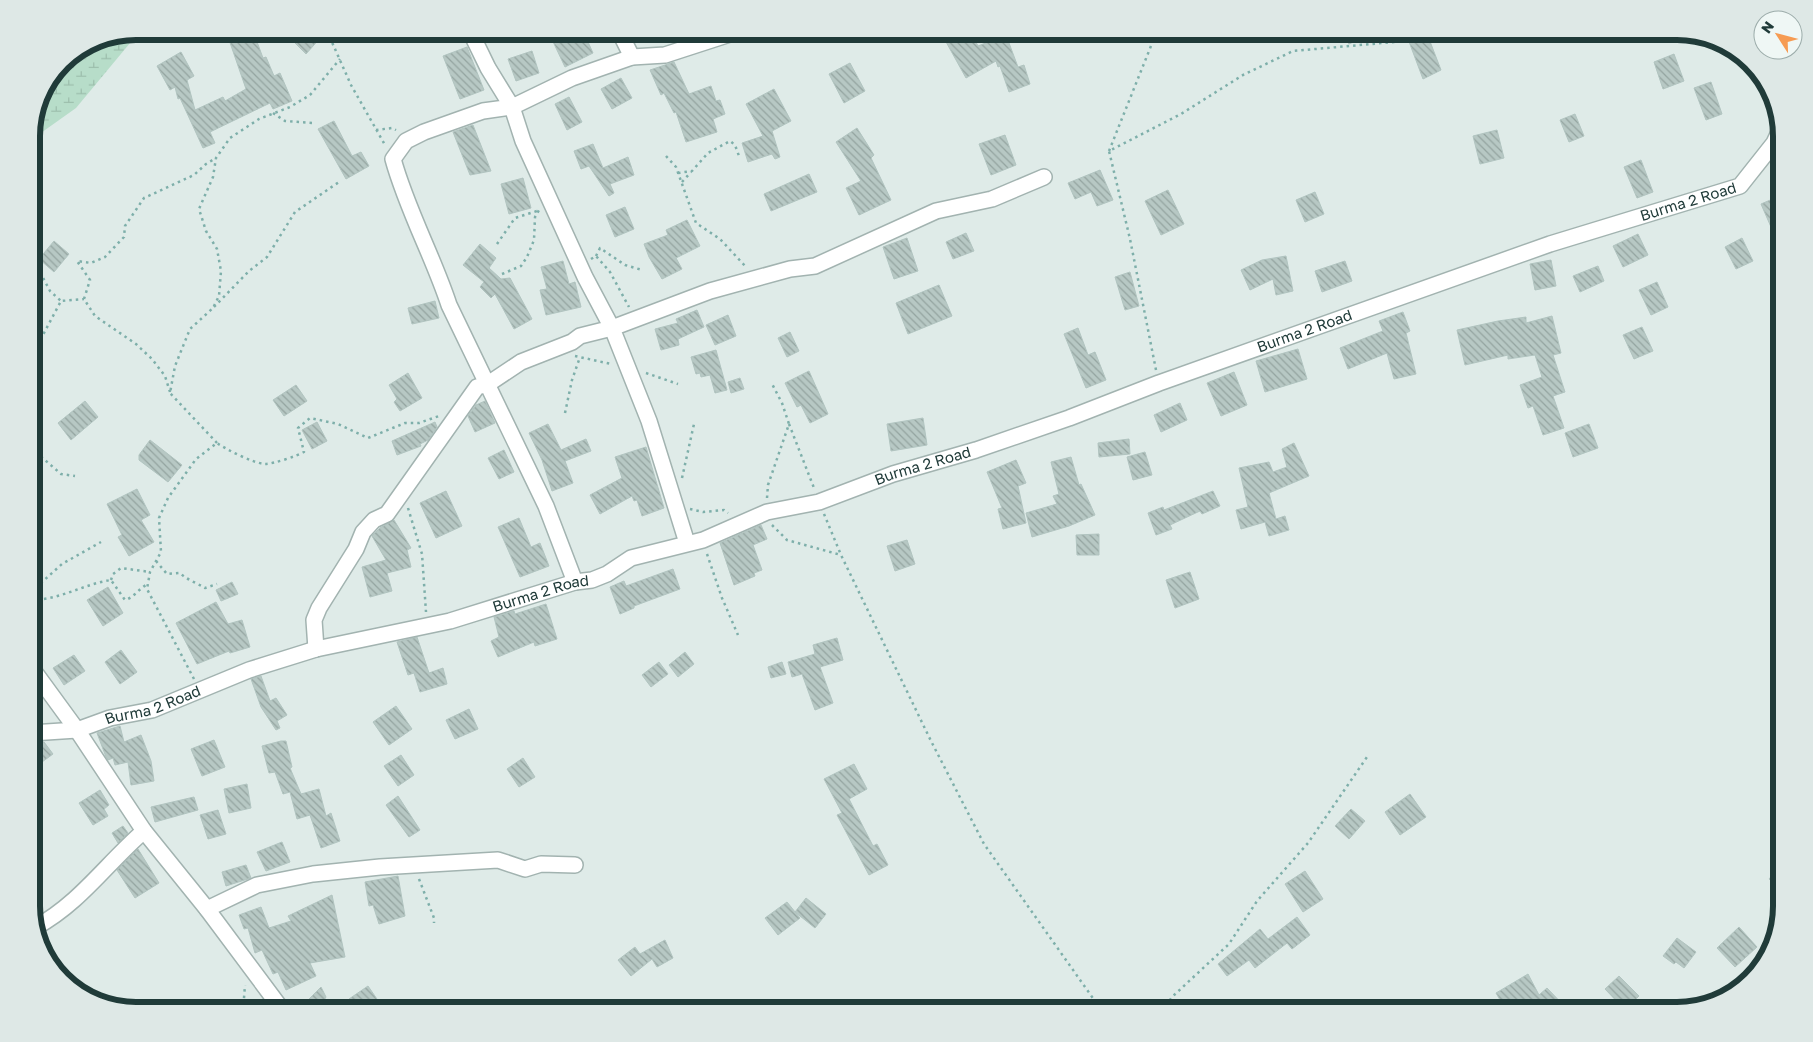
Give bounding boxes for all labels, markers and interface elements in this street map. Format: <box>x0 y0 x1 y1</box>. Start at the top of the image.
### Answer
north arrow <box>1753 10 1803 60</box>
text: N <box>1757 18 1777 36</box>
street label: Burma 2 Road <box>1638 178 1738 224</box>
street label: Burma 2 Road <box>1254 305 1354 356</box>
street label: Burma 2 Road <box>872 442 973 488</box>
street label: Burma 2 Road <box>490 570 590 615</box>
street label: Burma 2 Road <box>102 681 203 727</box>

